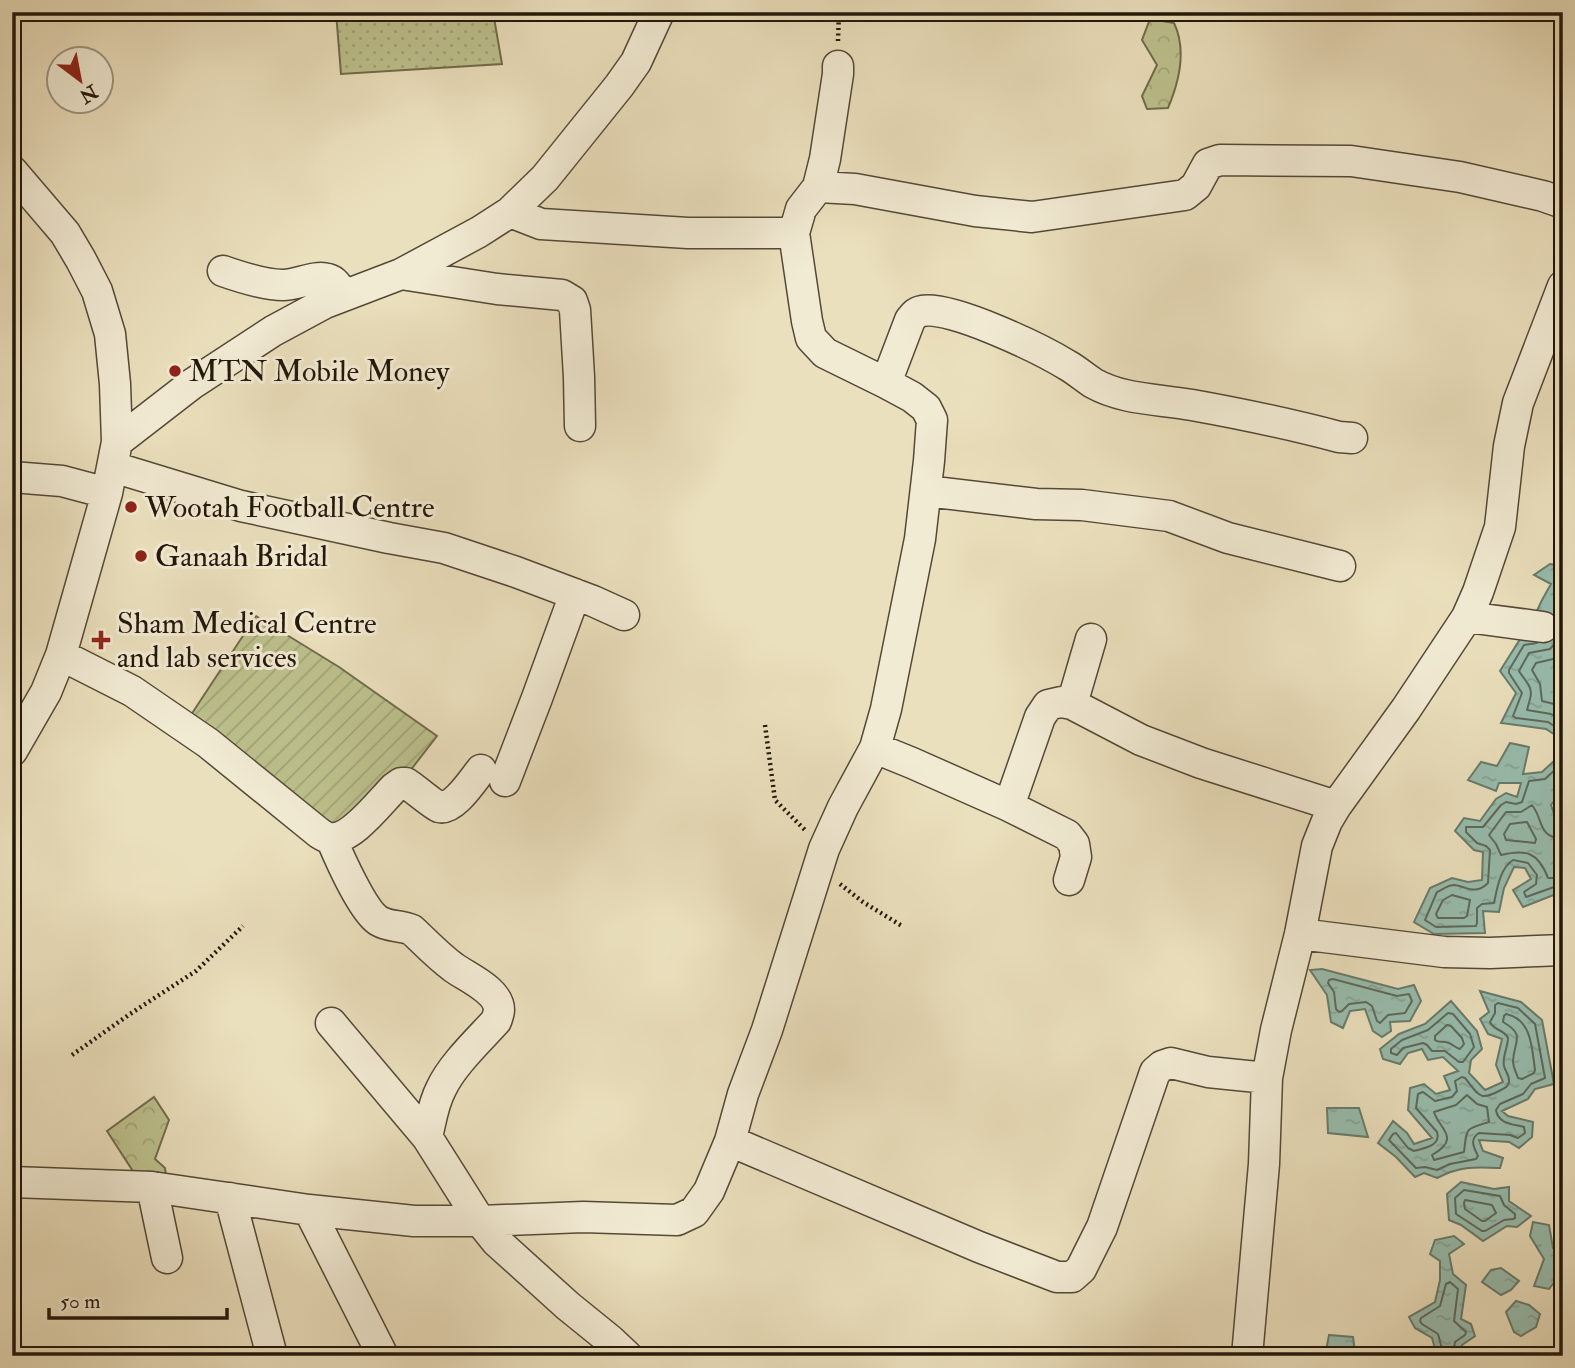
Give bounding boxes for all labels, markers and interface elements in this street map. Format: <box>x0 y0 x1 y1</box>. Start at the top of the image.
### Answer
north arrow <box>46 46 116 116</box>
text: N <box>74 78 103 109</box>
place label: MTN Mobile Money <box>189 353 450 390</box>
marker: MTN Mobile Money <box>167 363 183 379</box>
place label: Wootah Football Centre <box>144 489 434 526</box>
marker: Wootah Football Centre <box>123 499 139 515</box>
place label: Ganaah Bridal <box>155 538 328 575</box>
marker: Ganaah Bridal <box>133 548 149 564</box>
place label: Sham Medical Centre and lab services <box>117 605 377 676</box>
marker: Sham Medical Centre and lab services <box>91 630 111 650</box>
scale bar <box>49 1277 228 1321</box>
text: 50 m <box>60 1288 101 1315</box>

